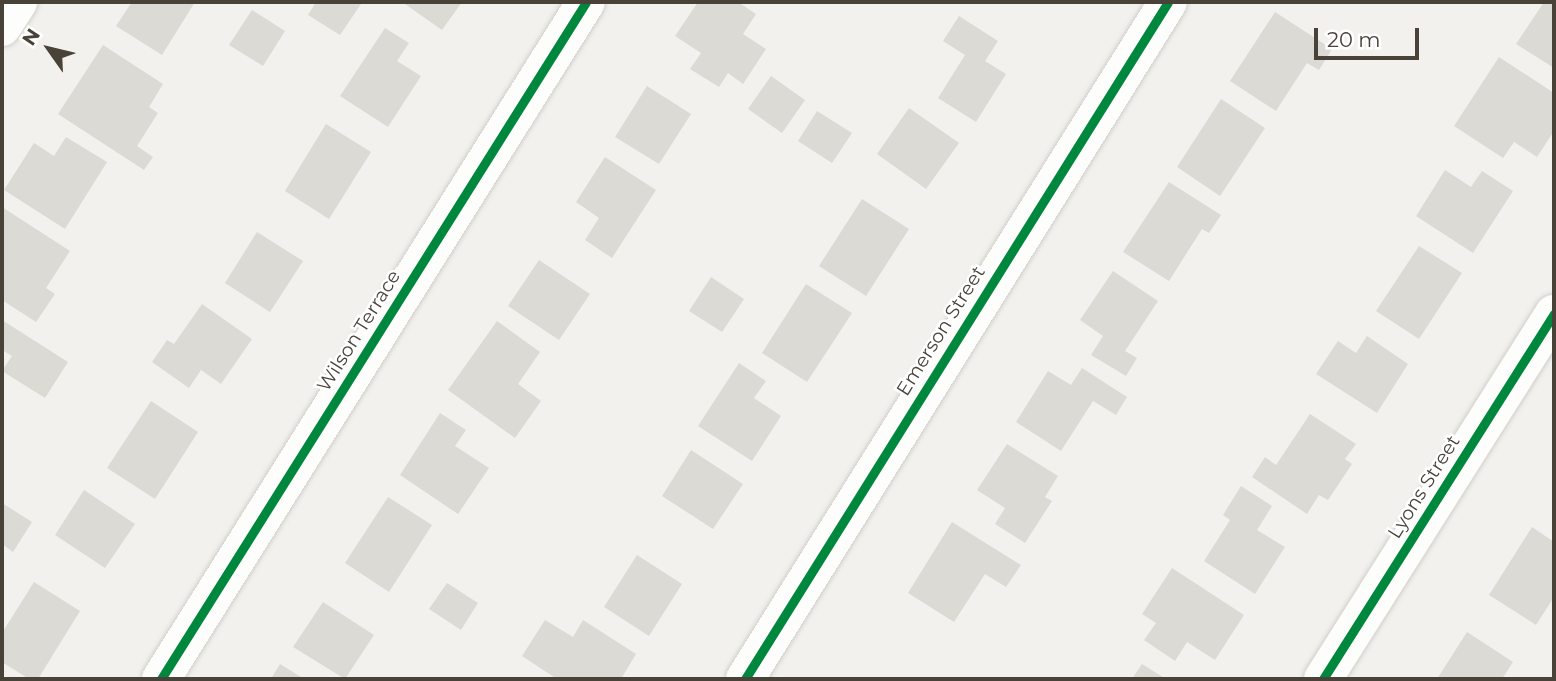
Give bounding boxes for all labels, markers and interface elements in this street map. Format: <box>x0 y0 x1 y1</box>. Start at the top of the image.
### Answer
north arrow <box>14 14 84 84</box>
scale bar <box>1318 14 1423 58</box>
text: N <box>17 24 45 50</box>
text: 20 m <box>1327 27 1381 52</box>
street label: Emerson Street <box>892 262 990 400</box>
street label: Wilson Terrace <box>313 266 405 396</box>
street label: Lyons Street <box>1383 431 1465 543</box>

